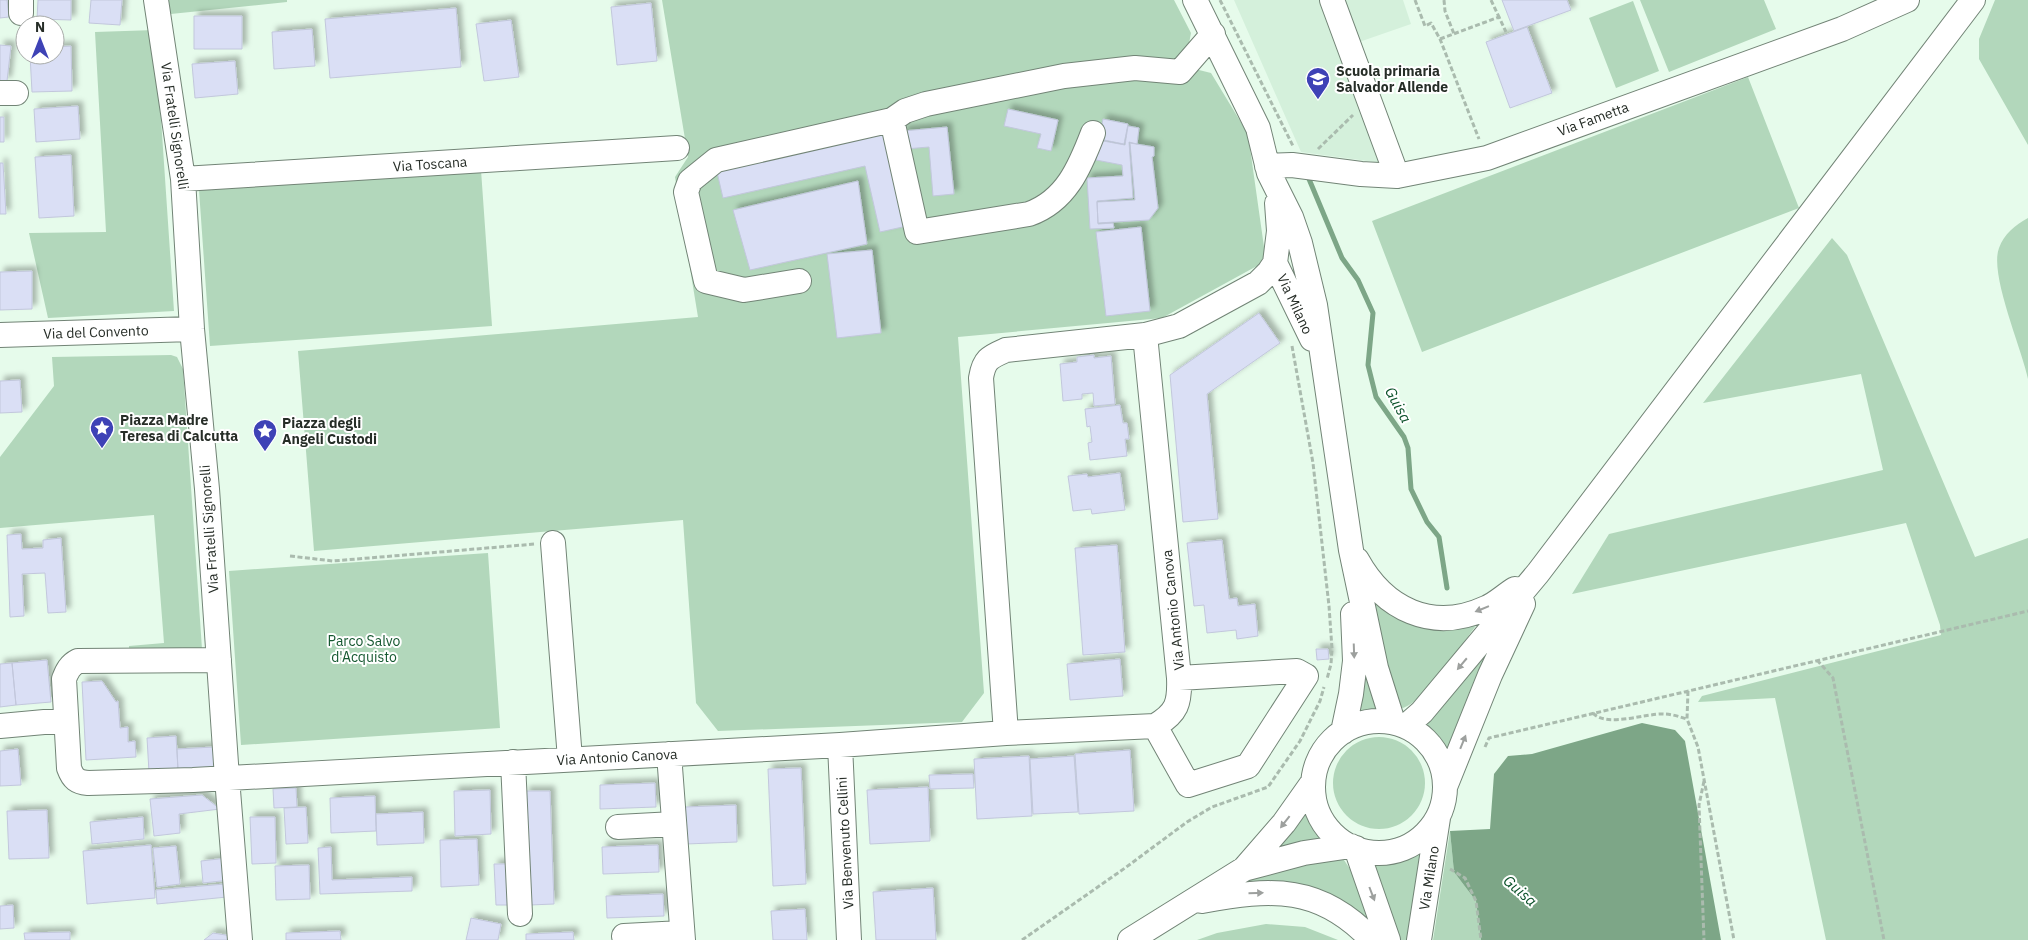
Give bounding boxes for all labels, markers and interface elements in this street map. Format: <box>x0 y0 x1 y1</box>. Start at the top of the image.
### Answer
north arrow <box>15 15 65 65</box>
text: N <box>35 18 45 36</box>
street label: Via Fratelli Signorelli <box>157 61 193 191</box>
place label: Scuola primaria Salvador Allende <box>1336 62 1448 96</box>
school or university icon: Scuola primaria Salvador Allende <box>1305 66 1331 100</box>
street label: Via Fametta <box>1555 98 1632 140</box>
street label: Via Toscana <box>392 152 468 176</box>
street label: Via Milano <box>1273 271 1317 337</box>
street label: Via del Convento <box>43 321 149 343</box>
water label: Guisa <box>1381 383 1416 426</box>
place label: Piazza Madre Teresa di Calcutta <box>120 411 238 445</box>
place label: Piazza degli Angeli Custodi <box>282 414 377 448</box>
place icon: Piazza Madre Teresa di Calcutta <box>89 415 115 449</box>
place icon: Piazza degli Angeli Custodi <box>252 418 278 452</box>
street label: Via Fratelli Signorelli <box>196 464 222 594</box>
street label: Via Antonio Canova <box>1158 548 1188 671</box>
one-way arrow <box>1474 605 1489 613</box>
park label: Parco Salvo d'Acquisto <box>328 632 401 666</box>
one-way arrow <box>1351 643 1359 659</box>
one-way arrow <box>1456 658 1467 671</box>
one-way arrow <box>1460 734 1468 749</box>
street label: Via Antonio Canova <box>556 745 678 769</box>
street label: Via Benvenuto Cellini <box>833 776 857 910</box>
one-way arrow <box>1279 815 1290 828</box>
street label: Via Milano <box>1415 844 1443 911</box>
water label: Guisa <box>1500 871 1541 910</box>
one-way arrow <box>1368 887 1376 902</box>
one-way arrow <box>1249 889 1265 897</box>

